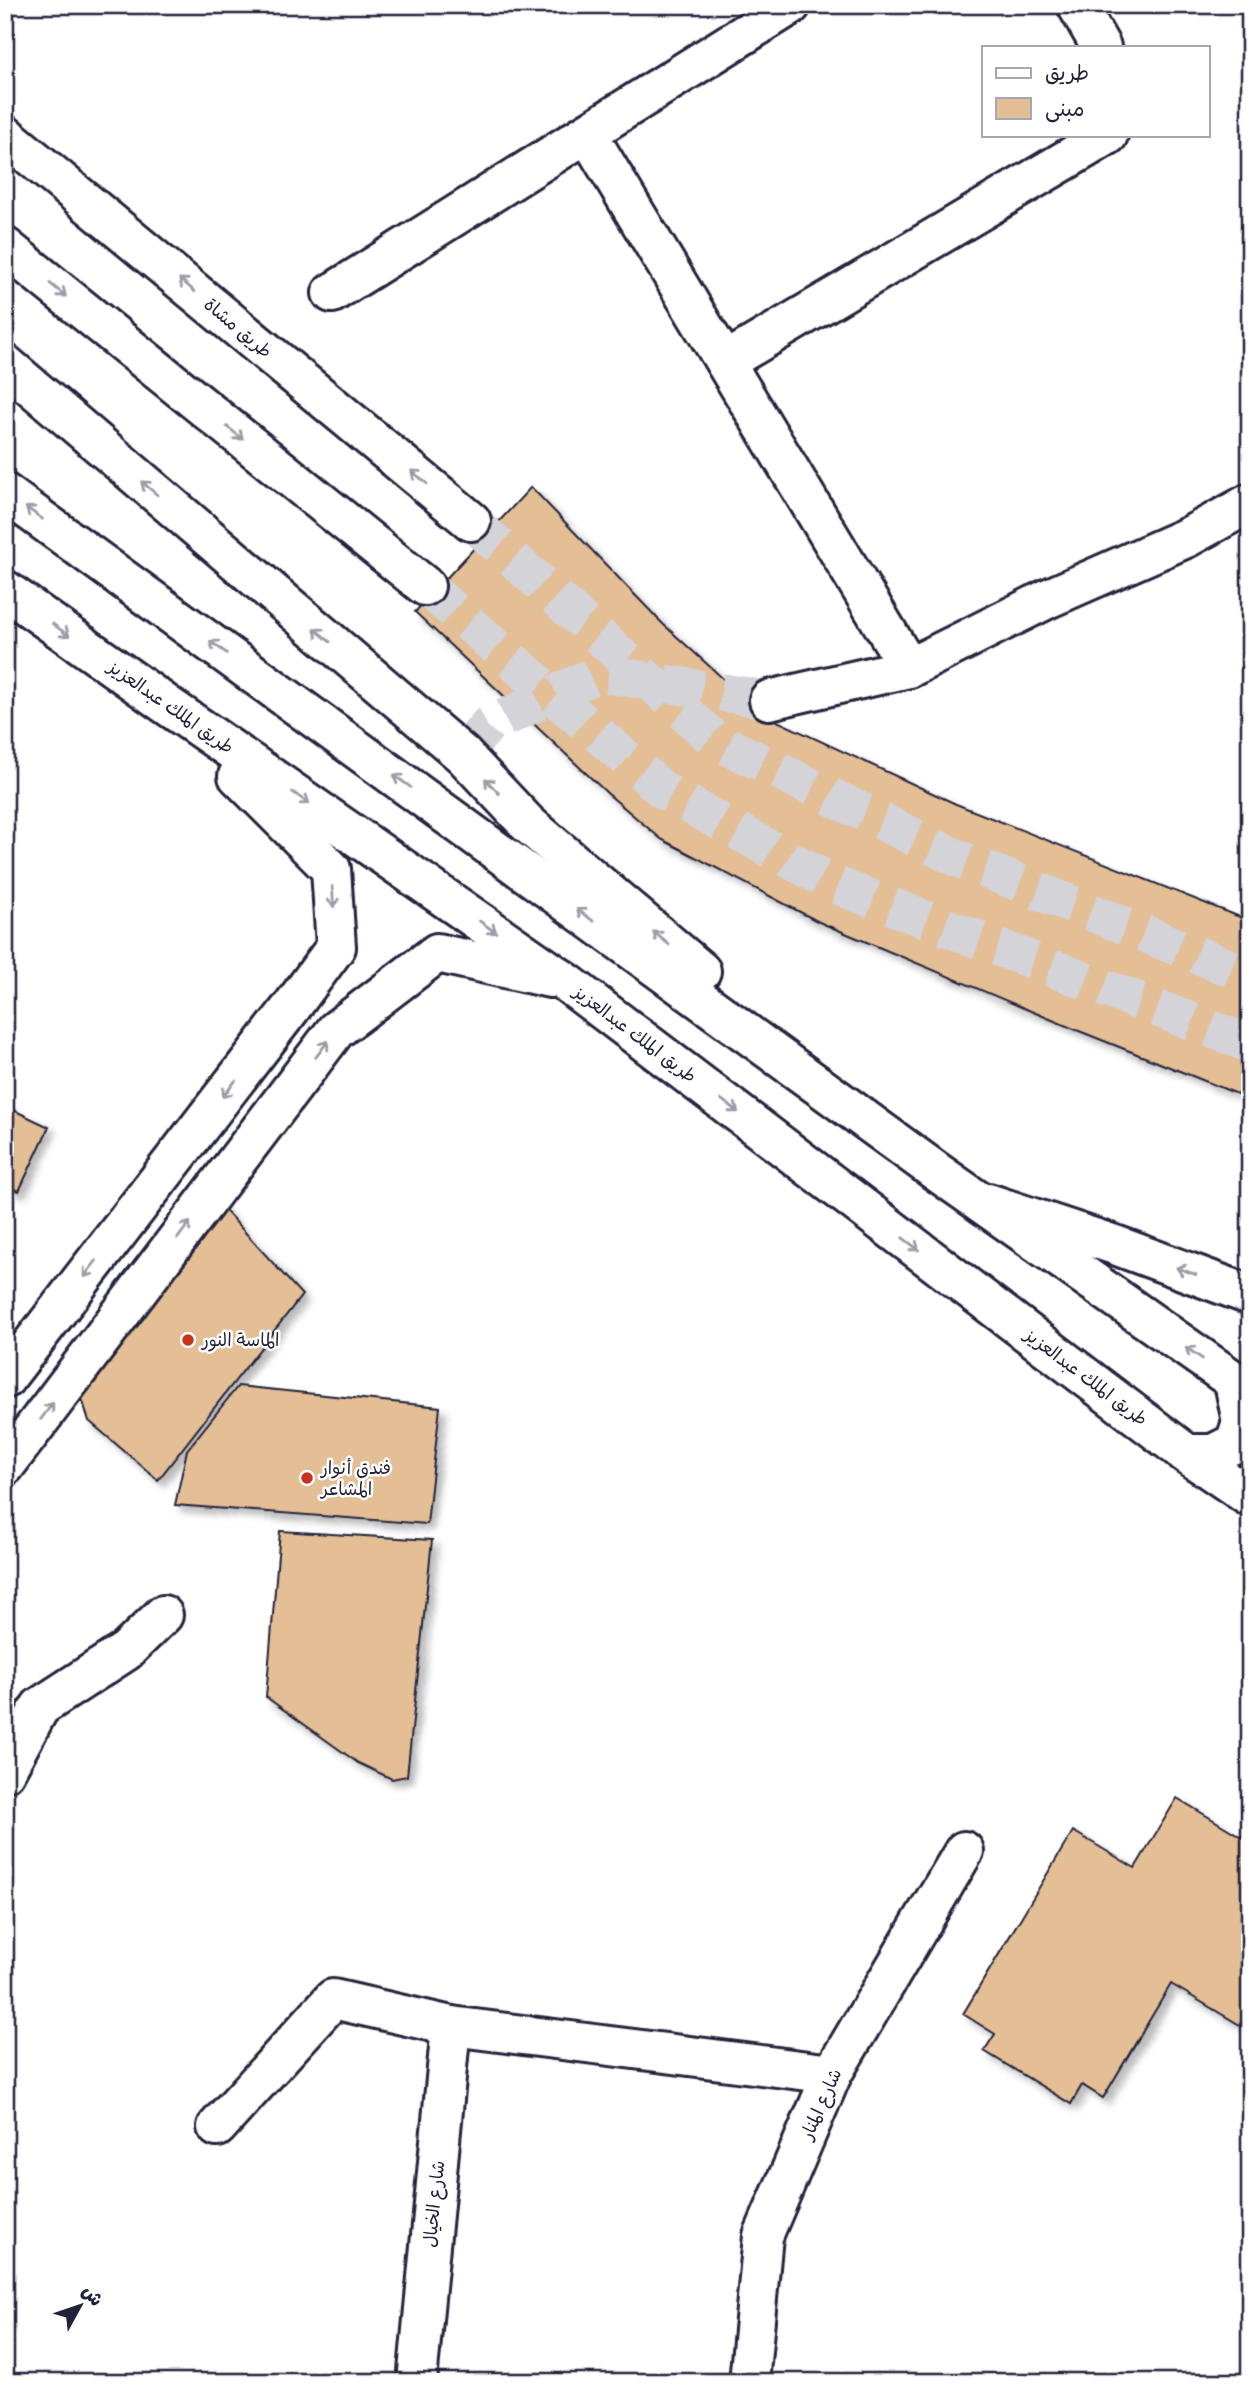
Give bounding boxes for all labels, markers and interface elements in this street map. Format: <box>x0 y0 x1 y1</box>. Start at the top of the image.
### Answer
legend <box>982 46 1210 136</box>
text: طريق <box>1045 61 1089 86</box>
text: مبنى <box>1045 97 1084 123</box>
one-way arrow <box>178 278 196 293</box>
one-way arrow <box>49 282 67 298</box>
street label: طريق مشاة <box>200 294 276 363</box>
one-way arrow <box>226 425 244 441</box>
one-way arrow <box>410 469 428 485</box>
one-way arrow <box>140 480 158 496</box>
one-way arrow <box>25 506 44 521</box>
one-way arrow <box>51 623 70 637</box>
one-way arrow <box>314 627 332 643</box>
one-way arrow <box>209 640 228 655</box>
street label: طريق الملك عبدالعزيز <box>102 655 237 759</box>
one-way arrow <box>393 774 411 789</box>
one-way arrow <box>484 778 501 795</box>
one-way arrow <box>290 791 310 805</box>
one-way arrow <box>327 886 340 908</box>
one-way arrow <box>576 908 595 923</box>
one-way arrow <box>478 920 497 934</box>
one-way arrow <box>653 930 671 946</box>
street label: طريق الملك عبدالعزيز <box>568 980 700 1087</box>
one-way arrow <box>314 1040 329 1059</box>
one-way arrow <box>222 1079 237 1098</box>
one-way arrow <box>720 1098 739 1113</box>
one-way arrow <box>177 1221 192 1240</box>
one-way arrow <box>901 1236 920 1251</box>
one-way arrow <box>83 1259 98 1278</box>
one-way arrow <box>1175 1264 1197 1276</box>
street label: طريق الملك عبدالعزيز <box>1019 1323 1151 1430</box>
place label: الماسة النور <box>200 1330 279 1352</box>
marker: الماسة النور <box>180 1332 196 1348</box>
one-way arrow <box>1185 1346 1204 1360</box>
one-way arrow <box>39 1402 54 1421</box>
place label: فندق أنوار المشاعر <box>319 1458 391 1500</box>
marker: فندق أنوار المشاعر <box>299 1470 315 1486</box>
street label: شارع المنار <box>796 2066 847 2145</box>
street label: شارع الخيال <box>419 2159 451 2249</box>
north arrow <box>46 2272 116 2342</box>
text: ش <box>76 2281 107 2312</box>

